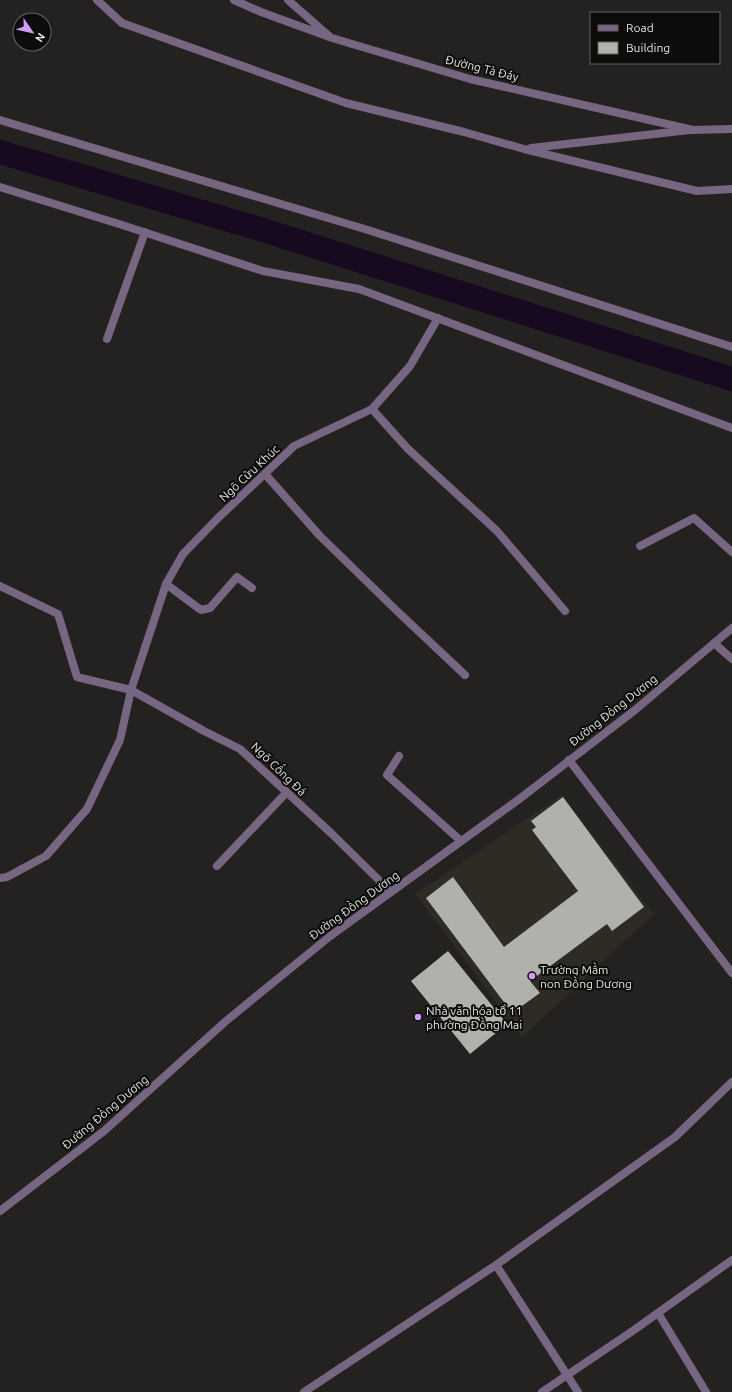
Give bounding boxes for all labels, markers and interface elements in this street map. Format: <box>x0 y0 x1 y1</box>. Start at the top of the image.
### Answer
north arrow <box>12 12 52 52</box>
legend <box>590 12 720 64</box>
text: Road <box>626 21 654 34</box>
text: N <box>33 31 48 44</box>
text: Building <box>626 41 670 54</box>
street label: Đường Tà Đáy <box>444 53 520 83</box>
street label: Ngõ Cửu Khúc <box>216 442 282 504</box>
street label: Đường Đồng Dương <box>566 671 659 748</box>
street label: Ngõ Cống Đá <box>249 739 310 798</box>
street label: Đường Đồng Dương <box>306 867 401 942</box>
place label: Trường Mầm non Đồng Dương <box>540 962 632 990</box>
marker: Trường Mầm non Đồng Dương <box>527 971 537 981</box>
place label: Nhà văn hóa tổ 11 phường Đồng Mai <box>426 1004 522 1031</box>
marker: Nhà văn hóa tổ 11 phường Đồng Mai <box>413 1012 423 1022</box>
street label: Đường Đồng Dương <box>59 1072 150 1152</box>

